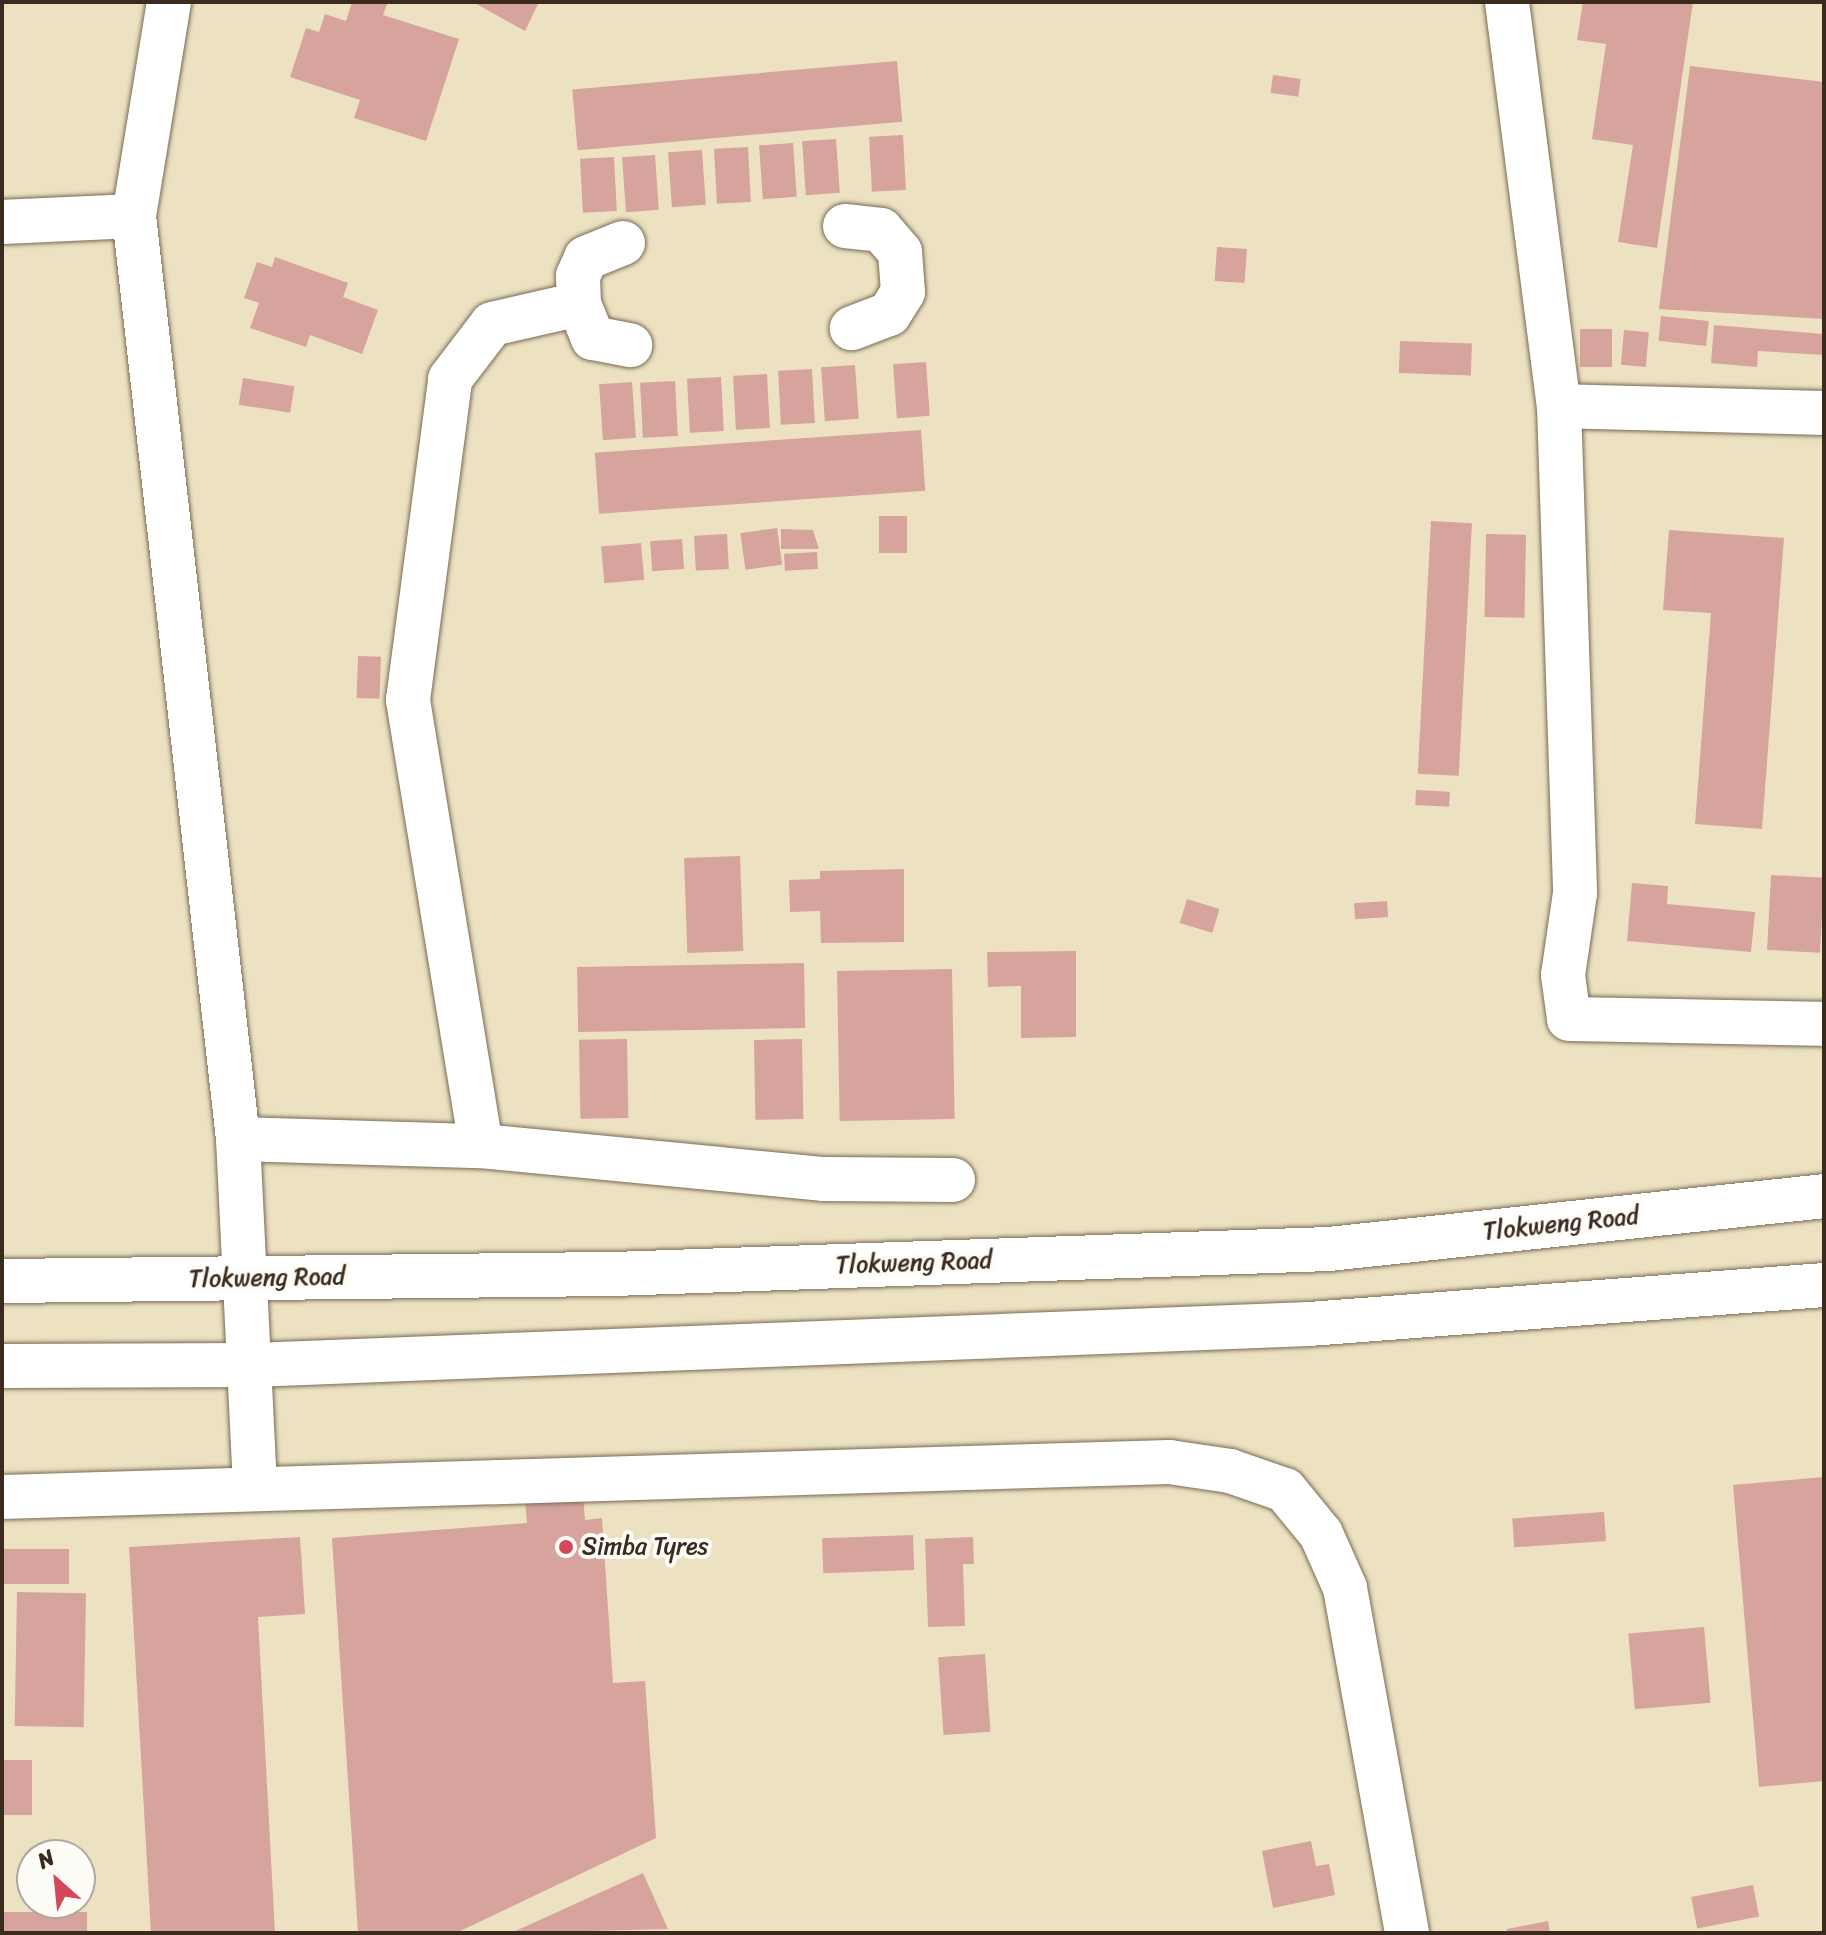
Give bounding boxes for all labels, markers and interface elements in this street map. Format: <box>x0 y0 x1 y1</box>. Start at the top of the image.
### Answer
street label: Tlokweng Road <box>1482 1201 1640 1247</box>
street label: Tlokweng Road <box>835 1246 993 1280</box>
street label: Tlokweng Road <box>188 1262 346 1294</box>
place label: Simba Tyres <box>582 1533 709 1561</box>
marker: Simba Tyres <box>557 1538 575 1556</box>
text: N <box>30 1838 61 1880</box>
north arrow <box>16 1839 96 1919</box>

